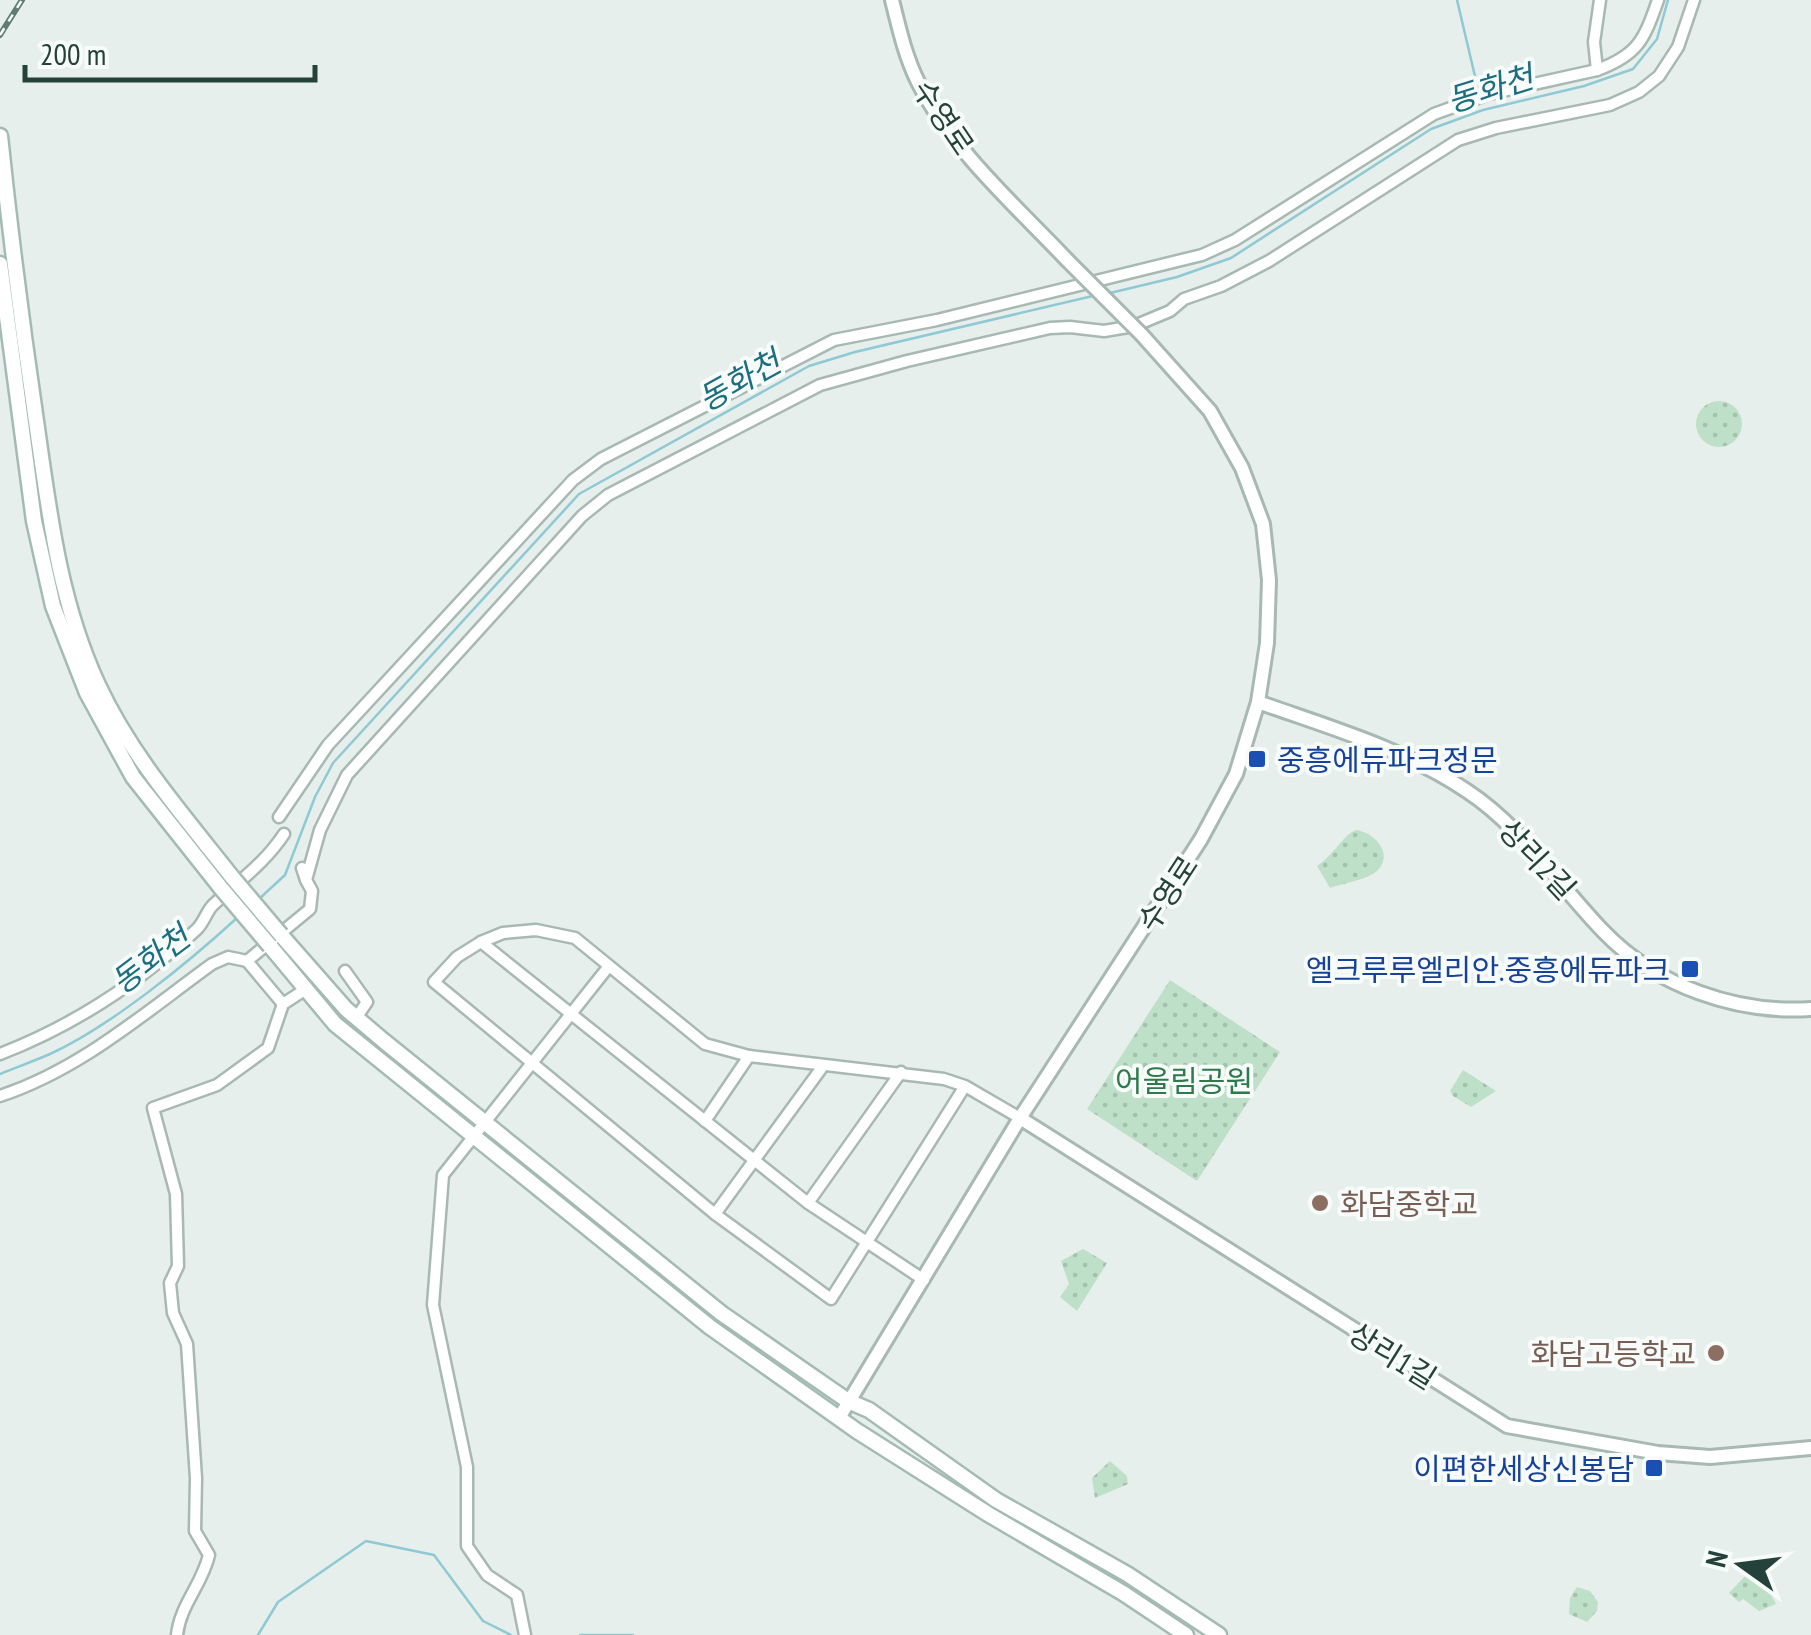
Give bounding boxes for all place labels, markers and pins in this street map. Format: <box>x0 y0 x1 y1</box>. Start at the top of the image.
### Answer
place label: 중흥에듀파크정문 <box>1277 740 1498 779</box>
marker: 중흥에듀파크정문 <box>1246 748 1268 770</box>
place label: 엘크루루엘리안.중흥에듀파크 <box>1306 950 1670 989</box>
marker: 엘크루루엘리안.중흥에듀파크 <box>1679 958 1701 980</box>
place label: 화담중학교 <box>1340 1184 1478 1223</box>
marker: 화담중학교 <box>1309 1192 1331 1214</box>
place label: 화담고등학교 <box>1530 1334 1696 1373</box>
marker: 화담고등학교 <box>1705 1342 1727 1364</box>
place label: 이편한세상신봉담 <box>1413 1449 1634 1488</box>
marker: 이편한세상신봉담 <box>1643 1457 1665 1479</box>

